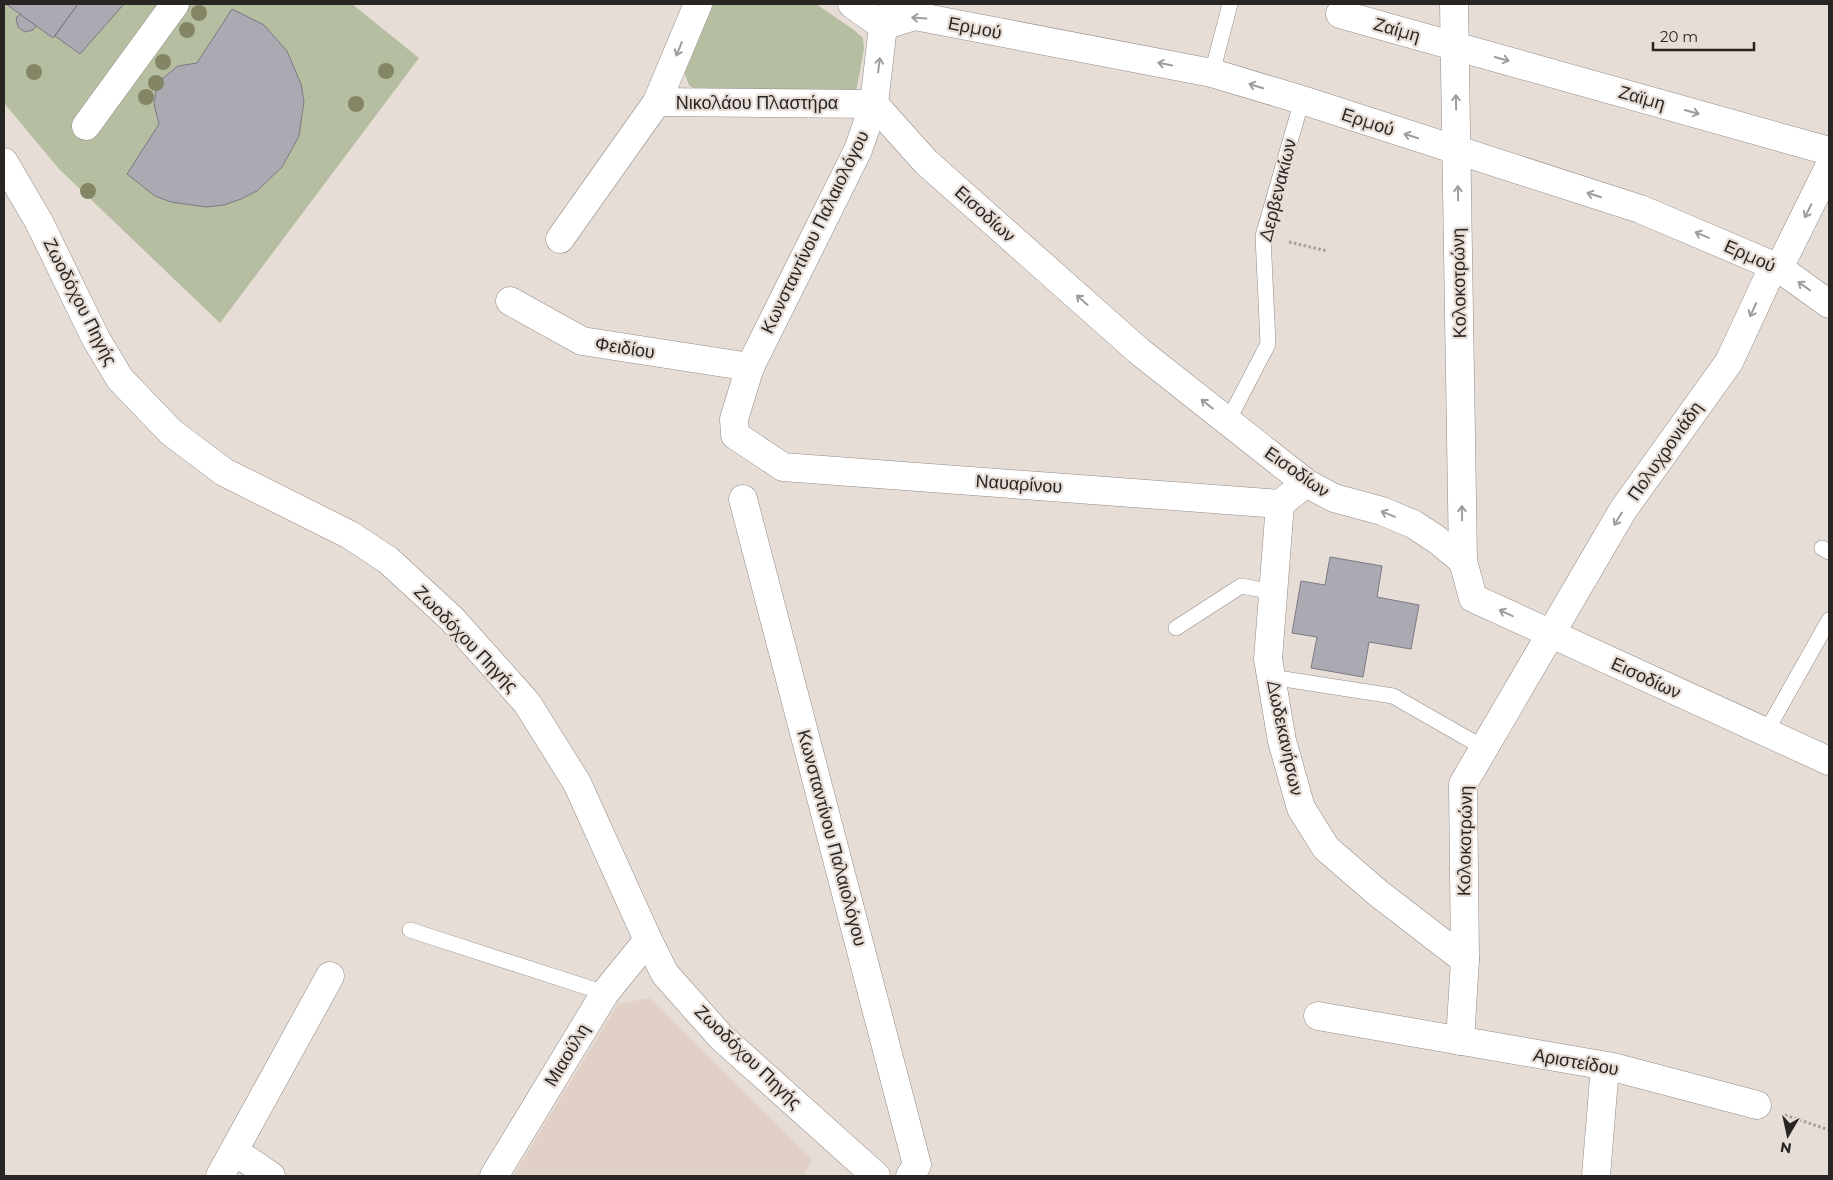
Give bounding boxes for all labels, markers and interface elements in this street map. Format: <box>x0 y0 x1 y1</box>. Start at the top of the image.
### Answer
street label: Ερμού <box>946 12 1004 44</box>
street label: Ζαίμη <box>1371 13 1423 47</box>
one-way arrow <box>911 14 927 23</box>
scale bar <box>1653 20 1754 52</box>
text: 20 m <box>1660 27 1698 46</box>
one-way arrow <box>674 41 684 56</box>
one-way arrow <box>1493 55 1509 64</box>
one-way arrow <box>874 57 884 73</box>
one-way arrow <box>1157 59 1173 68</box>
one-way arrow <box>1248 81 1264 91</box>
street label: Ζαϊμη <box>1616 81 1668 115</box>
street label: Νικολάου Πλαστήρα <box>676 92 838 114</box>
one-way arrow <box>1451 94 1461 110</box>
street label: Ερμού <box>1339 103 1397 141</box>
one-way arrow <box>1683 108 1699 118</box>
street label: Κωνσταντίνου Παλαιολόγου <box>756 127 874 337</box>
one-way arrow <box>1403 130 1419 140</box>
street label: Δερβενακίων <box>1255 136 1301 244</box>
street label: Εισοδίων <box>950 181 1020 247</box>
one-way arrow <box>1453 185 1462 201</box>
one-way arrow <box>1586 189 1602 199</box>
one-way arrow <box>1803 203 1812 218</box>
street label: Κολοκοτρώνη <box>1447 228 1471 338</box>
one-way arrow <box>1695 230 1710 240</box>
street label: Ζωοδόχου Πηγής <box>38 235 122 370</box>
street label: Ερμού <box>1721 235 1779 277</box>
one-way arrow <box>1797 281 1811 291</box>
one-way arrow <box>1076 295 1089 306</box>
one-way arrow <box>1748 302 1758 317</box>
street label: Φειδίου <box>594 332 656 364</box>
street label: Πολυχρονιάδη <box>1623 397 1707 505</box>
one-way arrow <box>1201 399 1214 410</box>
street label: Εισοδίων <box>1260 442 1334 502</box>
street label: Ναυαρίνου <box>975 470 1063 498</box>
one-way arrow <box>1457 505 1467 521</box>
one-way arrow <box>1381 509 1396 518</box>
one-way arrow <box>1612 511 1622 525</box>
street label: Ζωοδόχου Πηγής <box>409 581 523 697</box>
one-way arrow <box>1499 608 1514 617</box>
street label: Εισοδίων <box>1608 652 1684 704</box>
street label: Δωδεκανήσων <box>1262 678 1308 798</box>
street label: Κωνσταντίνου Παλαιολόγου <box>793 727 871 949</box>
street label: Κολοκοτρώνη <box>1453 786 1477 896</box>
street label: Ζωοδόχου Πηγής <box>690 1000 806 1114</box>
street label: Μιαούλη <box>540 1020 594 1090</box>
street label: Αριστείδου <box>1532 1044 1620 1080</box>
north arrow <box>1763 1110 1813 1160</box>
text: N <box>1779 1138 1793 1158</box>

